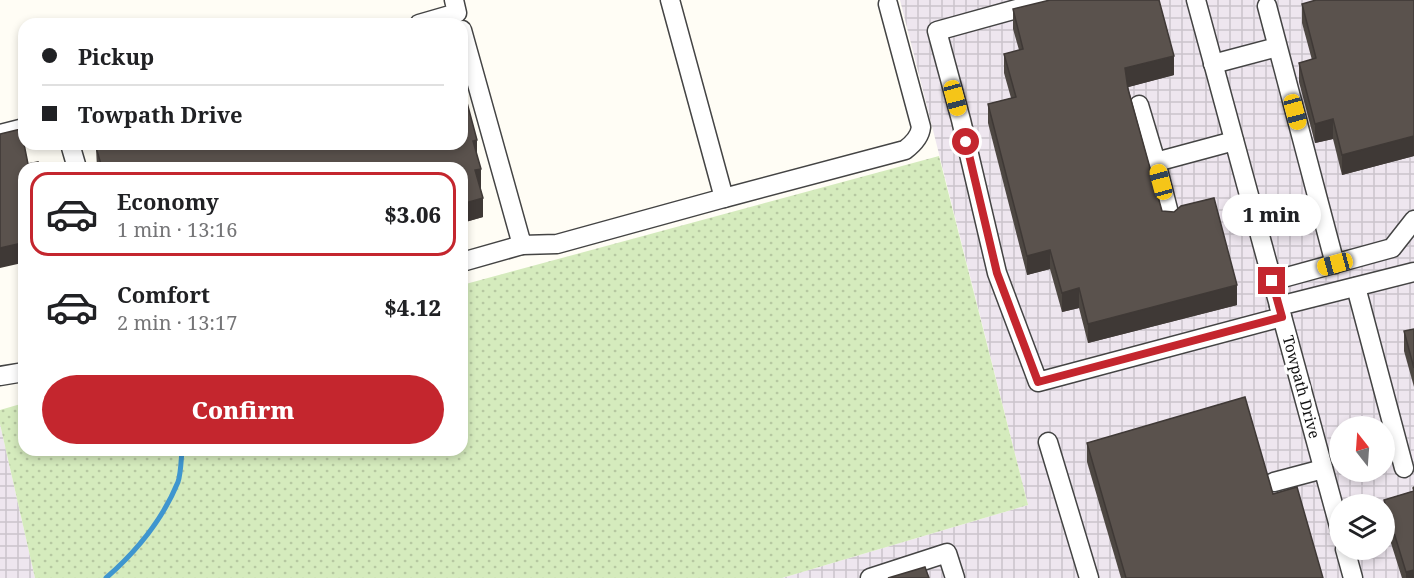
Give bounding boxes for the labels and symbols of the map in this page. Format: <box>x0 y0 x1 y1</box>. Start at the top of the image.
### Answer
car <box>942 78 968 118</box>
car <box>1282 92 1308 132</box>
route start <box>952 128 979 155</box>
car <box>1148 162 1174 202</box>
callout: 1 min <box>1222 194 1322 236</box>
car <box>1315 251 1355 277</box>
route end <box>1258 267 1285 294</box>
street label: Towpath Drive <box>1279 333 1325 440</box>
north arrow <box>1329 416 1395 482</box>

